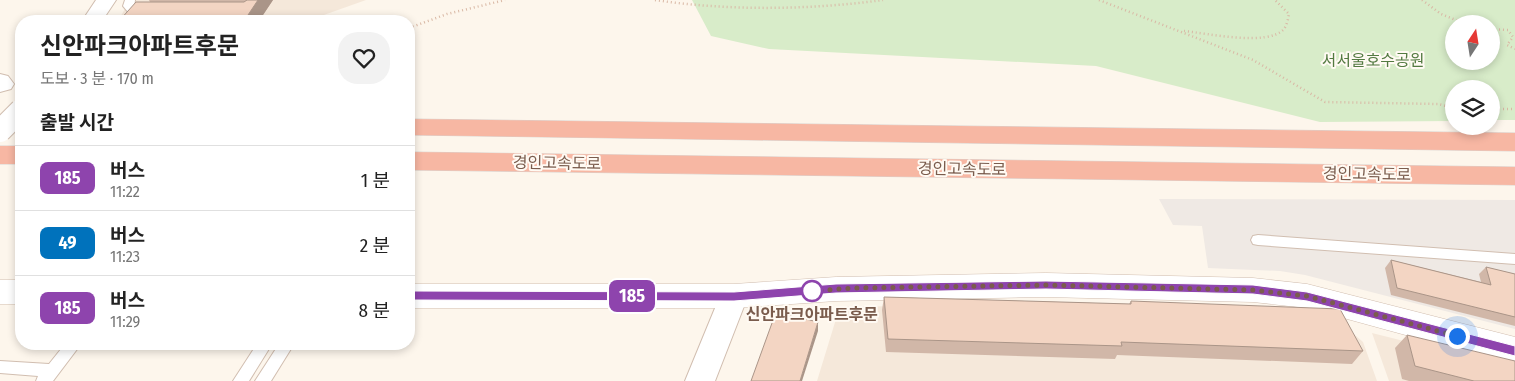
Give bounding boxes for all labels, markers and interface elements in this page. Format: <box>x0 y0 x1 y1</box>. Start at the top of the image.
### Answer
north arrow <box>1445 15 1500 70</box>
map controls <box>1445 15 1500 135</box>
text: 신안파크아파트후문 <box>40 32 239 60</box>
button: heart <box>338 32 390 84</box>
park label: 서서울호수공원 <box>1321 51 1425 70</box>
text: 도보 · 3 분 · 170 m <box>40 69 154 88</box>
button: layers <box>1445 80 1500 135</box>
text: 출발 시간 <box>40 111 114 134</box>
street label: 경인고속도로 <box>513 153 602 173</box>
text: 버스 <box>110 159 145 182</box>
street label: 경인고속도로 <box>918 159 1007 179</box>
street label: 경인고속도로 <box>1323 164 1412 184</box>
text: 185 <box>55 167 80 189</box>
text: 1 분 <box>361 169 390 192</box>
text: 11:22 <box>110 182 140 201</box>
text: 버스 <box>110 224 145 247</box>
text: 49 <box>58 232 77 254</box>
text: 2 분 <box>360 234 390 257</box>
text: 11:23 <box>110 247 140 266</box>
line badge: 185 <box>603 280 661 312</box>
marker: 신안파크아파트후문 <box>801 280 823 302</box>
text: 185 <box>619 285 645 307</box>
text: 버스 <box>110 289 145 312</box>
text: 185 <box>55 297 80 319</box>
text: 8 분 <box>359 299 390 322</box>
place label: 신안파크아파트후문 <box>746 305 878 324</box>
text: 11:29 <box>110 312 140 331</box>
your location <box>1445 324 1470 349</box>

